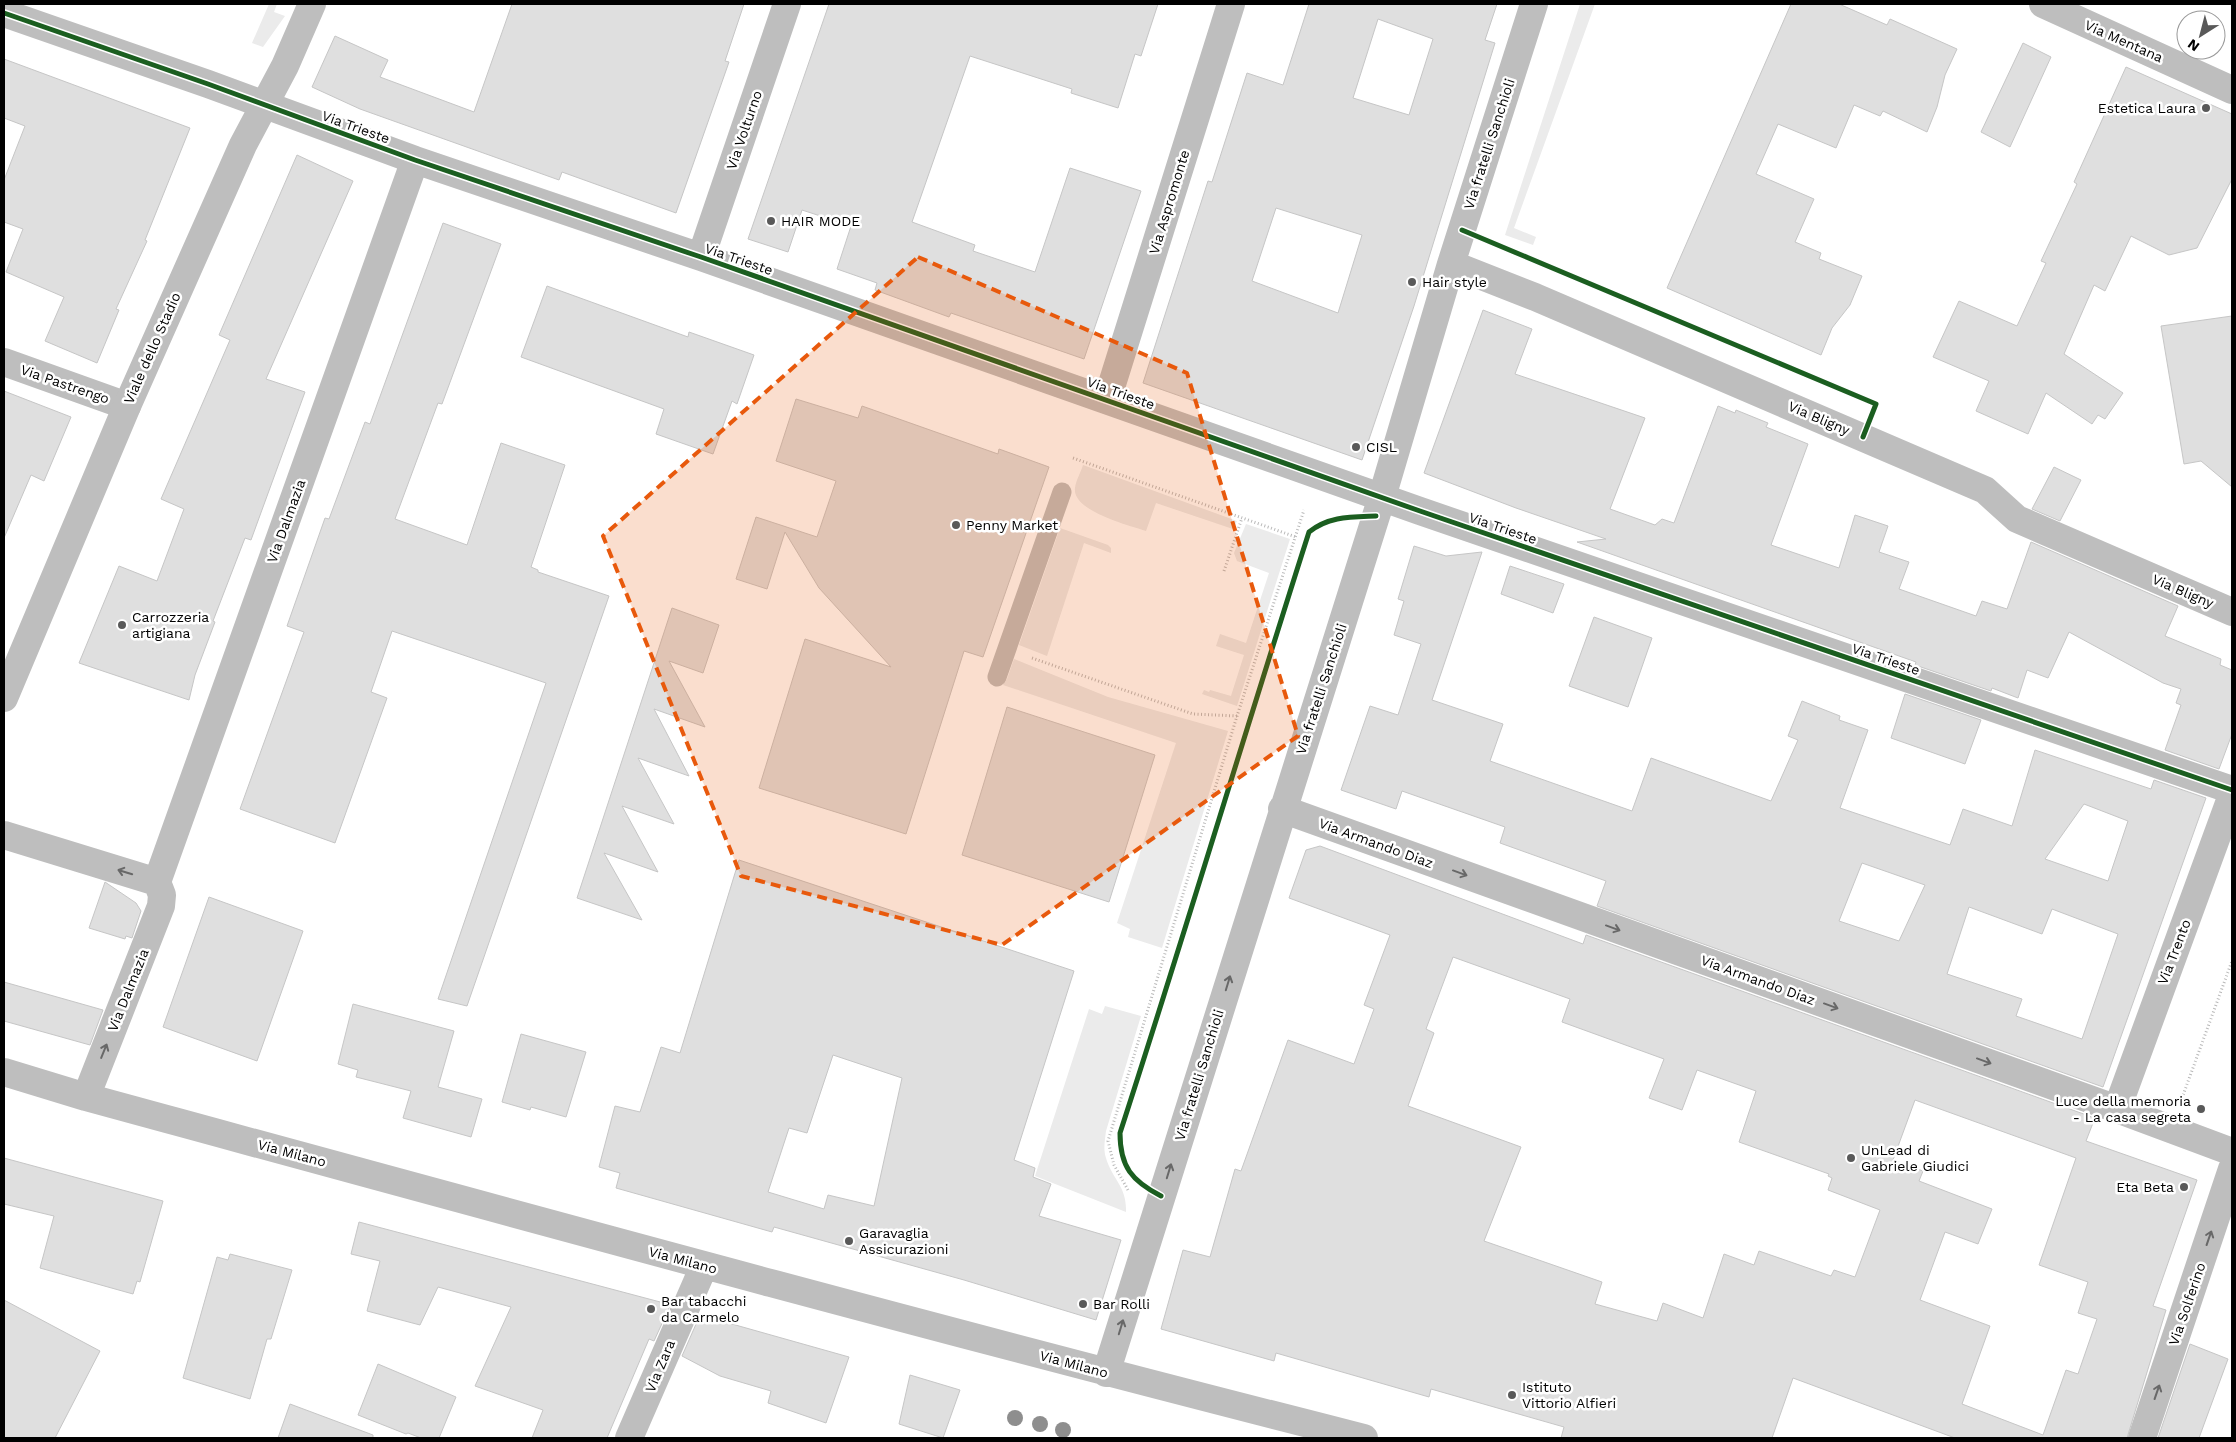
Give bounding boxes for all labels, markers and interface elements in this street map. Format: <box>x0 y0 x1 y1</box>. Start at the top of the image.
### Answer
north arrow <box>2176 10 2226 60</box>
street label: Via Mentana <box>2082 17 2166 65</box>
text: N <box>2184 36 2202 55</box>
street label: Via fratelli Sanchioli <box>1460 77 1518 211</box>
street label: Via Volturno <box>723 88 765 172</box>
place label: Estetica Laura <box>2098 100 2196 116</box>
marker: Estetica Laura <box>2200 102 2212 114</box>
street label: Via Trieste <box>320 107 392 147</box>
street label: Via Aspromonte <box>1146 148 1192 256</box>
place label: HAIR MODE <box>781 213 860 229</box>
marker: HAIR MODE <box>765 215 777 227</box>
street label: Via Trieste <box>703 240 775 278</box>
place label: Hair style <box>1422 274 1487 290</box>
marker: Hair style <box>1406 276 1418 288</box>
street label: Viale dello Stadio <box>120 290 184 406</box>
street label: Via Pastrengo <box>18 361 112 407</box>
street label: Via Trieste <box>1085 373 1157 413</box>
street label: Via Bligny <box>1786 398 1853 438</box>
place label: CISL <box>1366 439 1397 455</box>
marker: CISL <box>1350 441 1362 453</box>
street label: Via Dalmazia <box>263 477 309 565</box>
street label: Via Trieste <box>1467 509 1539 547</box>
place label: Penny Market <box>966 517 1058 533</box>
marker: Penny Market <box>950 519 962 531</box>
street label: Via Bligny <box>2150 571 2217 611</box>
place label: Carrozzeria artigiana <box>132 609 209 641</box>
marker: Carrozzeria artigiana <box>116 619 128 631</box>
street label: Via fratelli Sanchioli <box>1292 622 1350 756</box>
street label: Via Trieste <box>1850 640 1922 678</box>
street label: Via Armando Diaz <box>1317 815 1435 871</box>
one-way arrow <box>117 867 133 876</box>
one-way arrow <box>1451 869 1467 878</box>
street label: Via Trento <box>2154 917 2194 987</box>
one-way arrow <box>1604 924 1620 933</box>
street label: Via Dalmazia <box>104 946 152 1034</box>
street label: Via Armando Diaz <box>1699 952 1817 1008</box>
one-way arrow <box>1224 975 1233 991</box>
one-way arrow <box>1823 1002 1839 1011</box>
street label: Via fratelli Sanchioli <box>1171 1007 1227 1143</box>
one-way arrow <box>99 1044 109 1059</box>
one-way arrow <box>1976 1057 1992 1066</box>
place label: Luce della memoria - La casa segreta <box>2055 1093 2191 1125</box>
marker: Luce della memoria - La casa segreta <box>2195 1103 2207 1115</box>
street label: Via Milano <box>256 1136 328 1170</box>
place label: UnLead di Gabriele Giudici <box>1861 1142 1969 1174</box>
marker: UnLead di Gabriele Giudici <box>1845 1152 1857 1164</box>
one-way arrow <box>1164 1164 1174 1180</box>
place label: Eta Beta <box>2116 1179 2174 1195</box>
marker: Eta Beta <box>2178 1181 2190 1193</box>
place label: Garavaglia Assicurazioni <box>859 1225 949 1257</box>
one-way arrow <box>2205 1231 2214 1246</box>
marker: Garavaglia Assicurazioni <box>843 1235 855 1247</box>
street label: Via Milano <box>647 1243 719 1277</box>
street label: Via Solferino <box>2165 1260 2209 1348</box>
place label: Bar tabacchi da Carmelo <box>661 1293 747 1325</box>
place label: Bar Rolli <box>1093 1296 1150 1312</box>
marker: Bar Rolli <box>1077 1298 1089 1310</box>
marker: Bar tabacchi da Carmelo <box>645 1303 657 1315</box>
one-way arrow <box>1116 1319 1126 1335</box>
street label: Via Zara <box>642 1337 678 1395</box>
street label: Via Milano <box>1038 1347 1110 1381</box>
place label: Istituto Vittorio Alfieri <box>1522 1379 1616 1411</box>
one-way arrow <box>2153 1384 2163 1400</box>
marker: Istituto Vittorio Alfieri <box>1506 1389 1518 1401</box>

